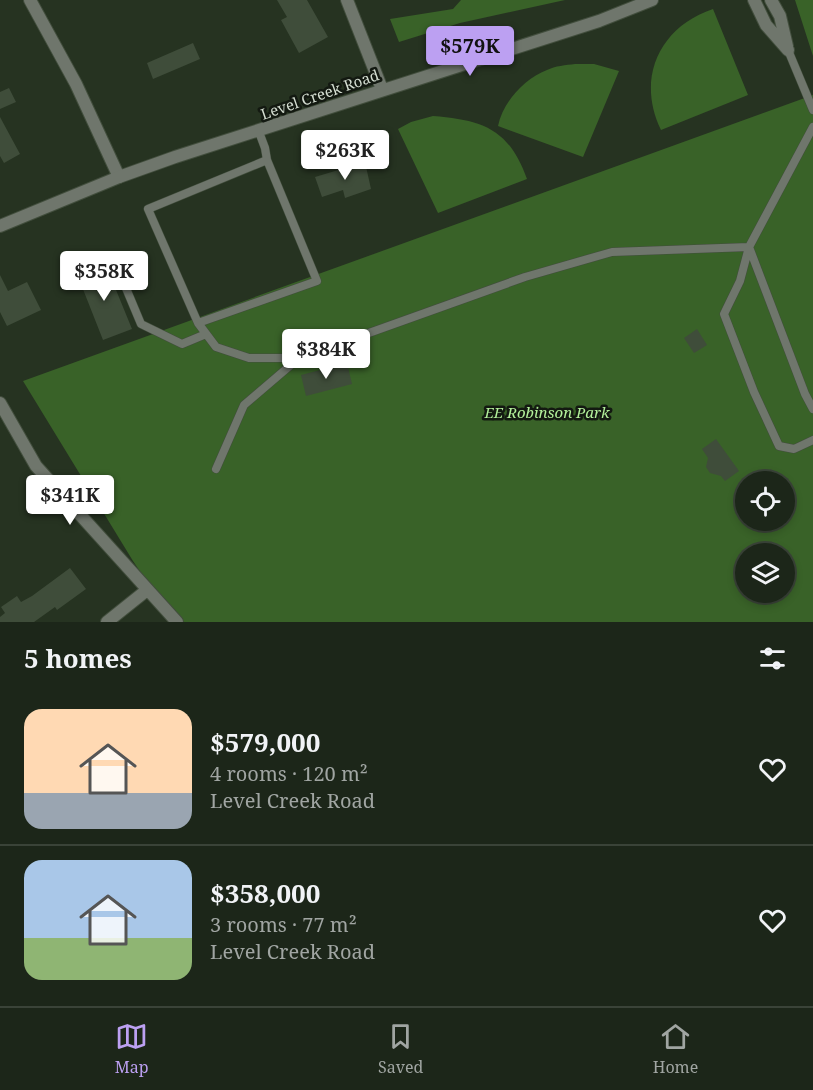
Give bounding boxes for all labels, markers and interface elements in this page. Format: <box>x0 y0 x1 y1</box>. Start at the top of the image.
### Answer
pin: $579K <box>428 26 512 77</box>
text: $579K <box>440 32 500 59</box>
street label: Level Creek Road <box>258 64 381 124</box>
pin: $263K <box>303 130 387 181</box>
text: $263K <box>315 136 375 163</box>
pin: $358K <box>62 251 146 302</box>
text: $358K <box>74 257 134 284</box>
pin: $384K <box>284 329 368 380</box>
text: $384K <box>296 335 356 362</box>
park label: EE Robinson Park <box>483 402 610 422</box>
map controls <box>735 471 795 603</box>
button: locate <box>735 471 795 531</box>
pin: $341K <box>28 475 112 526</box>
text: $341K <box>40 481 100 508</box>
button: layers <box>735 543 795 603</box>
text: 5 homes <box>24 640 132 676</box>
icon: filters <box>756 642 789 675</box>
text: $579,000 <box>210 724 320 760</box>
icon: home <box>72 733 144 805</box>
icon: heart <box>756 753 789 786</box>
text: 4 rooms · 120 m² <box>210 760 368 787</box>
text: Level Creek Road <box>210 787 375 814</box>
text: $358,000 <box>210 875 320 911</box>
icon: home <box>72 884 144 956</box>
icon: heart <box>756 904 789 937</box>
text: 3 rooms · 77 m² <box>210 911 357 938</box>
text: Level Creek Road <box>210 938 375 965</box>
tab: Map <box>115 1020 149 1078</box>
tab: Saved <box>378 1020 423 1078</box>
tab: Home <box>653 1020 698 1078</box>

